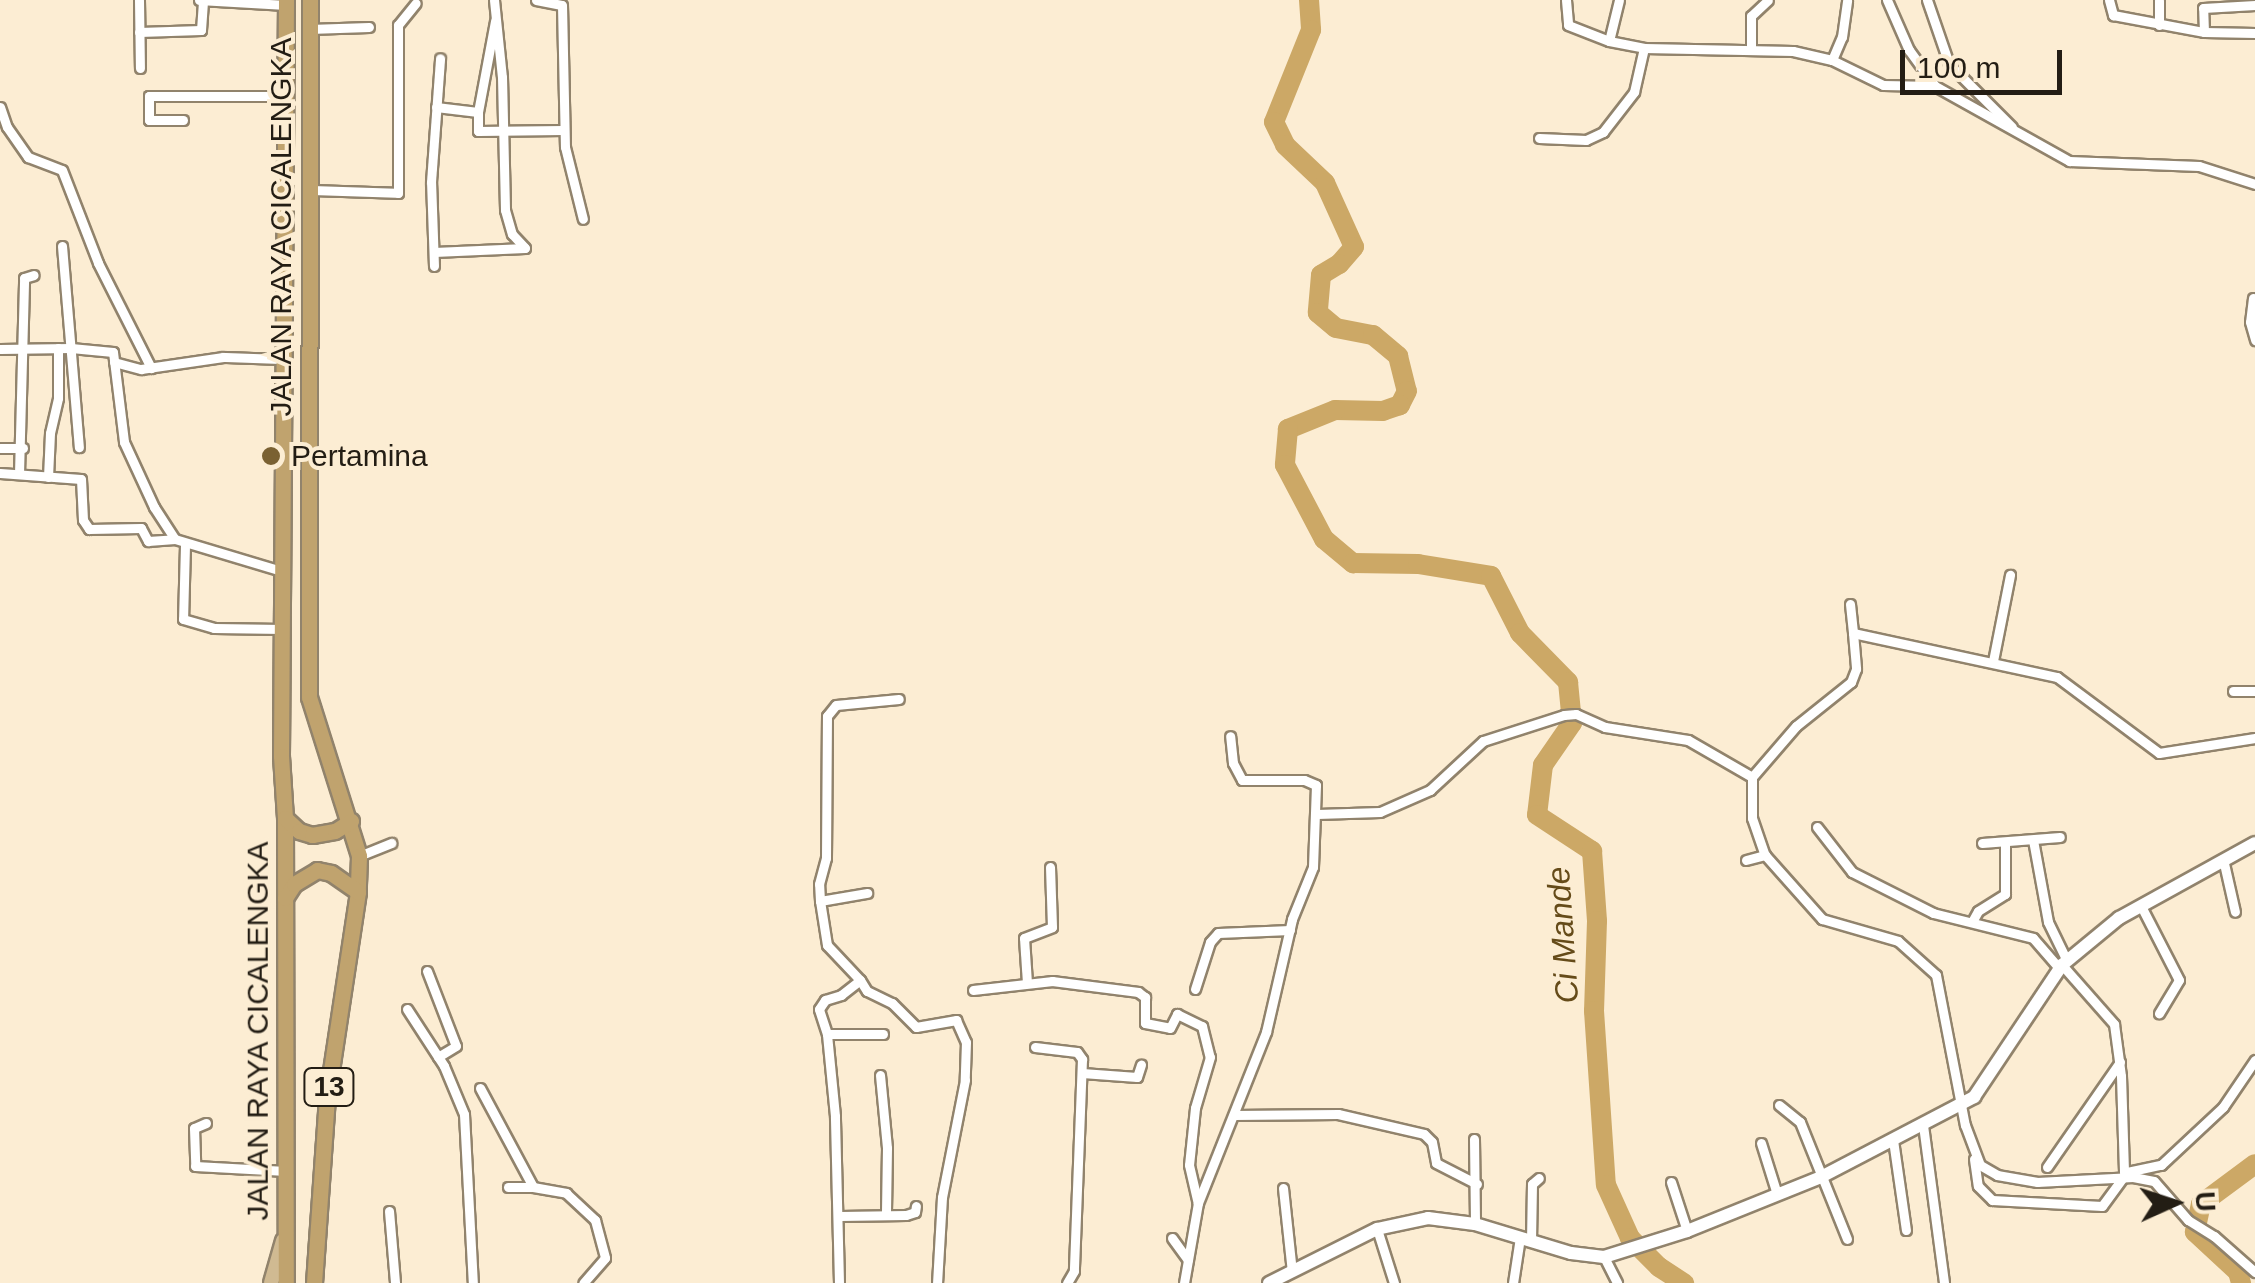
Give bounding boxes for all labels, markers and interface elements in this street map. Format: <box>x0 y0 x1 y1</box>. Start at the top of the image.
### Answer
scale bar <box>1905 30 2068 92</box>
street label: JALAN RAYA CICALENGKA <box>263 37 299 417</box>
text: 100 m <box>1917 51 2000 84</box>
place label: Pertamina <box>291 438 428 474</box>
marker: Pertamina <box>260 445 282 467</box>
street label: JALAN RAYA CICALENGKA <box>240 841 276 1221</box>
water label: Ci Mande <box>1539 865 1587 1005</box>
road number: 13 <box>302 1064 356 1110</box>
north arrow <box>2125 1153 2225 1253</box>
text: U <box>2189 1190 2221 1212</box>

